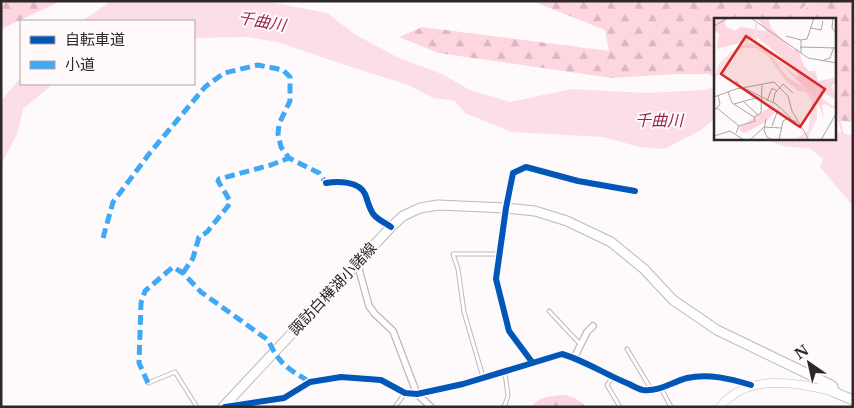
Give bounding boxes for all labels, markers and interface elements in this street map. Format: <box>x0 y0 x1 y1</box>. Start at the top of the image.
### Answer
water label: 千曲川 <box>237 7 289 35</box>
inset map <box>714 18 836 140</box>
legend <box>20 20 195 85</box>
text: 自転車道 <box>65 30 125 49</box>
text: 小道 <box>65 55 95 74</box>
water label: 千曲川 <box>635 110 685 130</box>
street label: 諏訪白樺湖小諸線 <box>285 238 381 339</box>
north arrow <box>784 338 834 388</box>
text: N <box>791 341 812 363</box>

